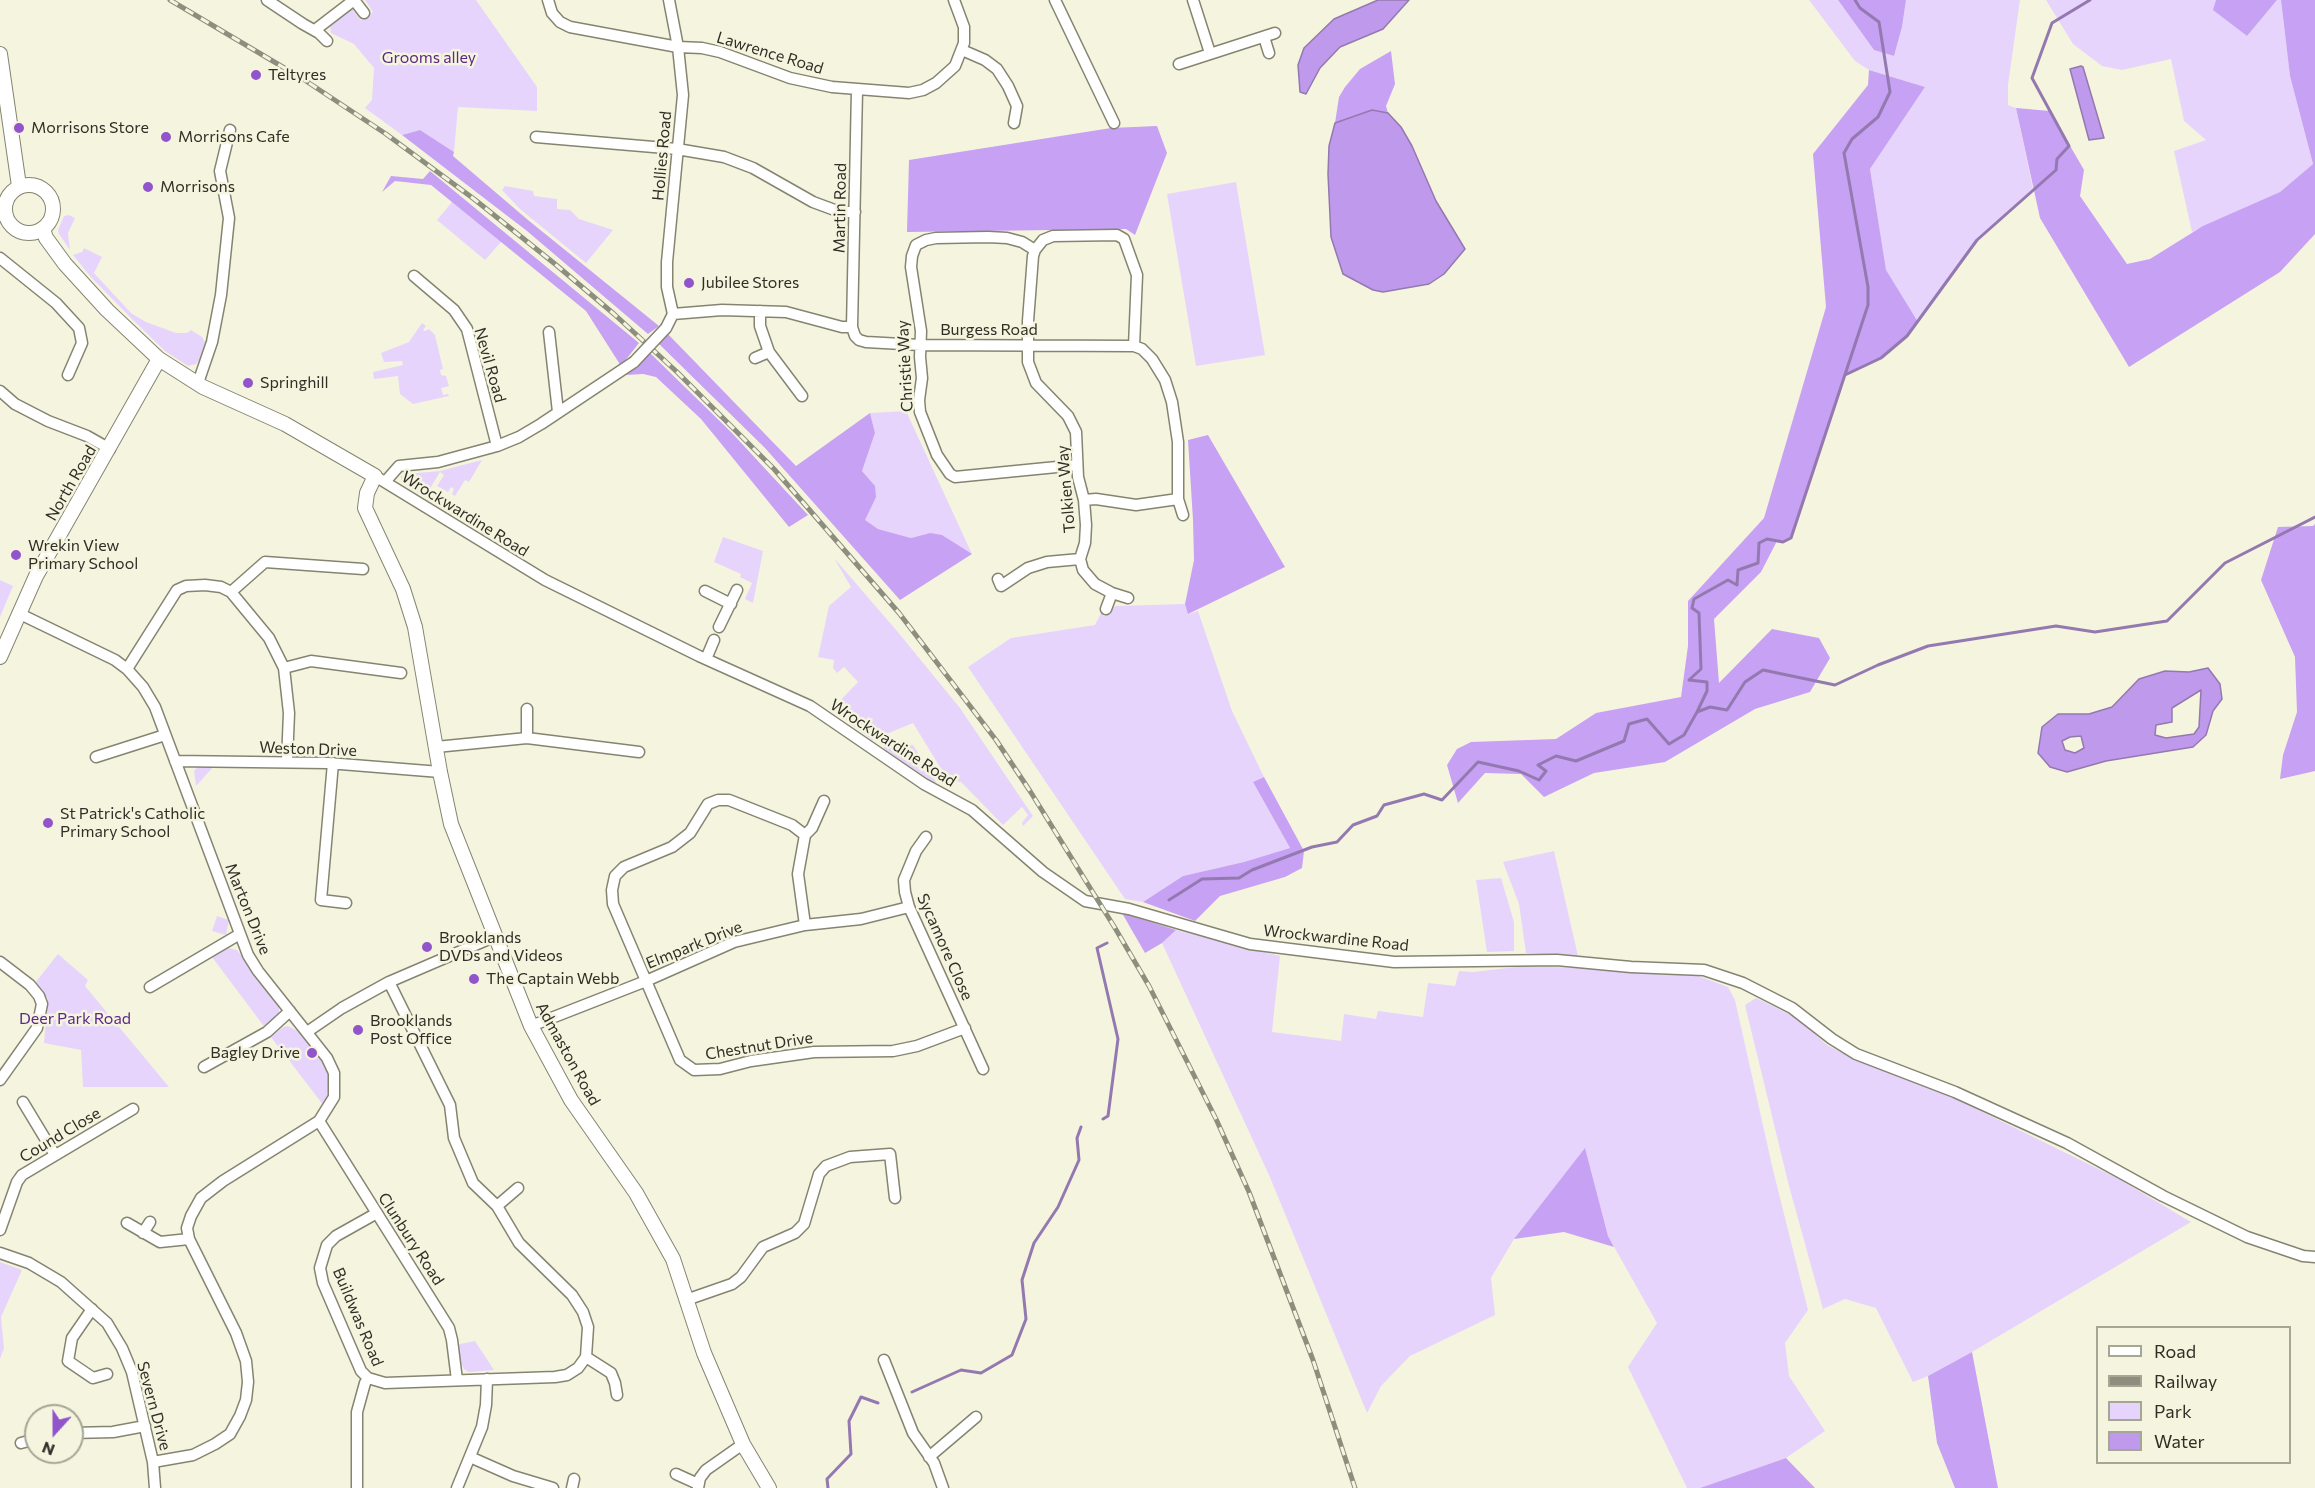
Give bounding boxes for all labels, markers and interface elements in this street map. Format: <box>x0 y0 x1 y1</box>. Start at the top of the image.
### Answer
street label: Lawrence Road <box>714 28 826 78</box>
park label: Grooms alley <box>382 48 476 68</box>
place label: Teltyres <box>268 65 326 85</box>
marker: Teltyres <box>249 68 263 82</box>
street label: Hollies Road <box>649 110 675 202</box>
place label: Morrisons Store <box>31 118 149 138</box>
marker: Morrisons Store <box>12 121 26 135</box>
place label: Morrisons Cafe <box>178 127 290 147</box>
marker: Morrisons Cafe <box>159 130 173 144</box>
street label: Martin Road <box>830 163 850 253</box>
place label: Morrisons <box>160 177 235 197</box>
marker: Morrisons <box>141 180 155 194</box>
place label: Jubilee Stores <box>701 273 799 293</box>
marker: Jubilee Stores <box>682 276 696 290</box>
street label: Christie Way <box>893 320 917 412</box>
street label: Burgess Road <box>940 320 1038 340</box>
street label: Nevil Road <box>470 325 510 405</box>
place label: Springhill <box>260 373 329 393</box>
marker: Springhill <box>241 376 255 390</box>
street label: North Road <box>42 442 100 524</box>
street label: Tolkien Way <box>1053 444 1079 534</box>
street label: Wrockwardine Road <box>398 467 532 561</box>
place label: Wrekin View Primary School <box>28 536 138 574</box>
marker: Wrekin View Primary School <box>9 548 23 562</box>
street label: Wrockwardine Road <box>826 695 960 791</box>
street label: Weston Drive <box>259 738 357 760</box>
place label: St Patrick's Catholic Primary School <box>60 804 205 842</box>
marker: St Patrick's Catholic Primary School <box>41 816 55 830</box>
street label: Marton Drive <box>221 861 275 957</box>
street label: Sycamore Close <box>913 891 977 1003</box>
street label: Elmpark Drive <box>643 917 745 973</box>
street label: Wrockwardine Road <box>1262 921 1410 955</box>
place label: Brooklands DVDs and Videos <box>439 928 563 966</box>
marker: Brooklands DVDs and Videos <box>420 940 434 954</box>
place label: The Captain Webb <box>486 969 619 989</box>
marker: The Captain Webb <box>467 972 481 986</box>
street label: Admaston Road <box>532 999 604 1109</box>
park label: Deer Park Road <box>19 1009 131 1029</box>
place label: Brooklands Post Office <box>370 1011 452 1049</box>
marker: Brooklands Post Office <box>351 1023 365 1037</box>
street label: Chestnut Drive <box>704 1028 814 1064</box>
place label: Bagley Drive <box>210 1043 300 1063</box>
marker: Bagley Drive <box>305 1046 319 1060</box>
street label: Cound Close <box>16 1103 104 1167</box>
street label: Clunbury Road <box>374 1189 448 1289</box>
street label: Buildwas Road <box>329 1265 387 1369</box>
legend <box>2096 1326 2291 1464</box>
text: Road <box>2154 1340 2196 1362</box>
street label: Severn Drive <box>133 1359 175 1453</box>
text: Railway <box>2154 1370 2217 1392</box>
text: Park <box>2154 1400 2192 1422</box>
north arrow <box>24 1404 84 1464</box>
text: Water <box>2154 1430 2205 1452</box>
text: N <box>39 1438 57 1460</box>

